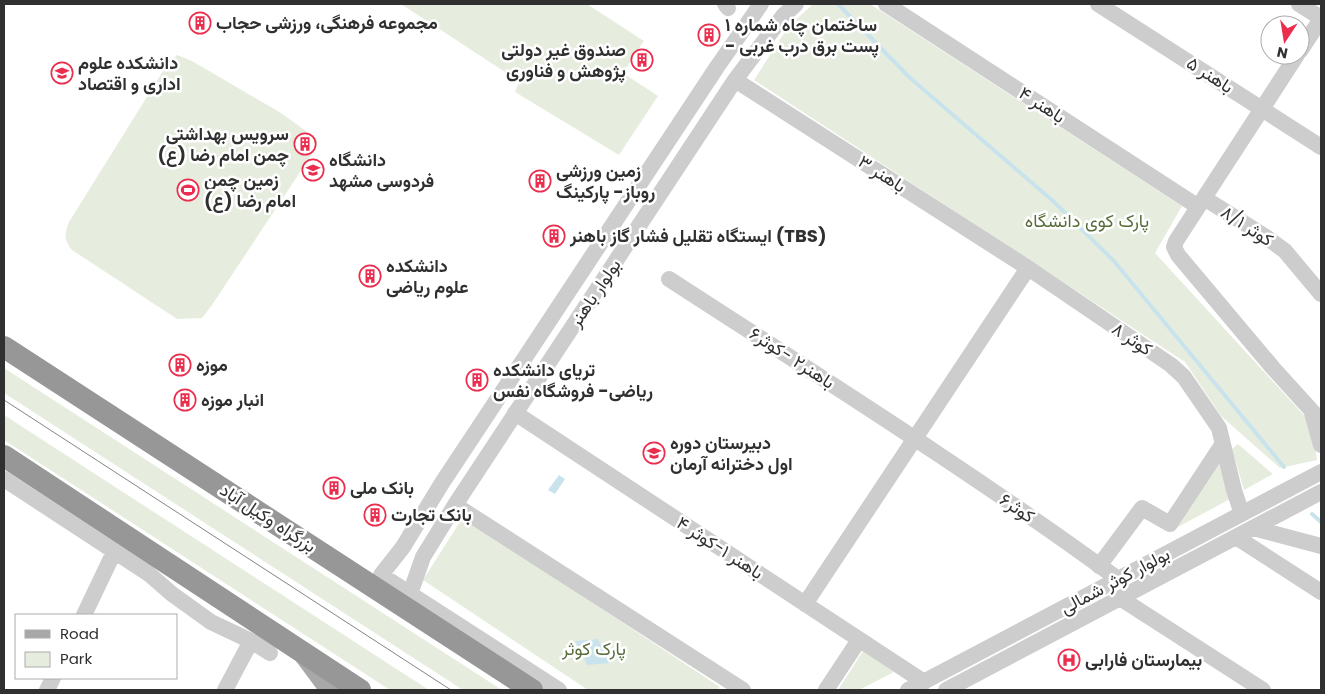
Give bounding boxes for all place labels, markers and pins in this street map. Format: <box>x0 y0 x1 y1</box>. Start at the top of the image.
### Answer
place label: مجموعه فرهنگی، ورزشی حجاب <box>216 10 438 35</box>
building icon: مجموعه فرهنگی، ورزشی حجاب <box>188 11 212 35</box>
place label: ساختمان چاه شماره ۱ - پست برق درب غربی <box>725 12 879 58</box>
building icon: ساختمان چاه شماره ۱ - پست برق درب غربی <box>697 23 721 47</box>
place label: صندوق غیر دولتی پژوهش و فناوری <box>501 37 626 83</box>
building icon: صندوق غیر دولتی پژوهش و فناوری <box>630 48 654 72</box>
place label: دانشکده علوم اداری و اقتصاد <box>78 50 181 96</box>
school or university icon: دانشکده علوم اداری و اقتصاد <box>50 61 74 85</box>
place label: سرویس بهداشتی چمن امام رضا (ع) <box>157 121 289 167</box>
building icon: سرویس بهداشتی چمن امام رضا (ع) <box>293 132 317 156</box>
place label: دانشگاه فردوسی مشهد <box>329 147 434 193</box>
school or university icon: دانشگاه فردوسی مشهد <box>301 158 325 182</box>
place label: زمین ورزشی روباز- پارکینگ <box>556 158 655 204</box>
place label: زمین چمن امام رضا (ع) <box>204 167 296 213</box>
building icon: زمین ورزشی روباز- پارکینگ <box>528 169 552 193</box>
sports icon: زمین چمن امام رضا (ع) <box>176 178 200 202</box>
place label: ایستگاه تقلیل فشار گاز باهنر (TBS) <box>569 223 826 248</box>
building icon: ایستگاه تقلیل فشار گاز باهنر (TBS) <box>542 224 566 248</box>
place label: دانشکده علوم ریاضی <box>386 253 469 299</box>
building icon: دانشکده علوم ریاضی <box>358 264 382 288</box>
place label: موزه <box>196 352 228 377</box>
building icon: موزه <box>168 353 192 377</box>
place label: تریای دانشکده ریاضی- فروشگاه نفس <box>493 357 653 403</box>
building icon: تریای دانشکده ریاضی- فروشگاه نفس <box>465 368 489 392</box>
place label: انبار موزه <box>201 387 264 412</box>
building icon: انبار موزه <box>173 388 197 412</box>
place label: دبیرستان دوره اول دخترانه آرمان <box>670 430 793 476</box>
school or university icon: دبیرستان دوره اول دخترانه آرمان <box>642 441 666 465</box>
place label: بانک ملی <box>350 475 414 500</box>
building icon: بانک ملی <box>322 476 346 500</box>
place label: بانک تجارت <box>391 502 472 527</box>
building icon: بانک تجارت <box>363 503 387 527</box>
place label: بیمارستان فارابی <box>1085 647 1202 672</box>
hospital icon: بیمارستان فارابی <box>1057 648 1081 672</box>

